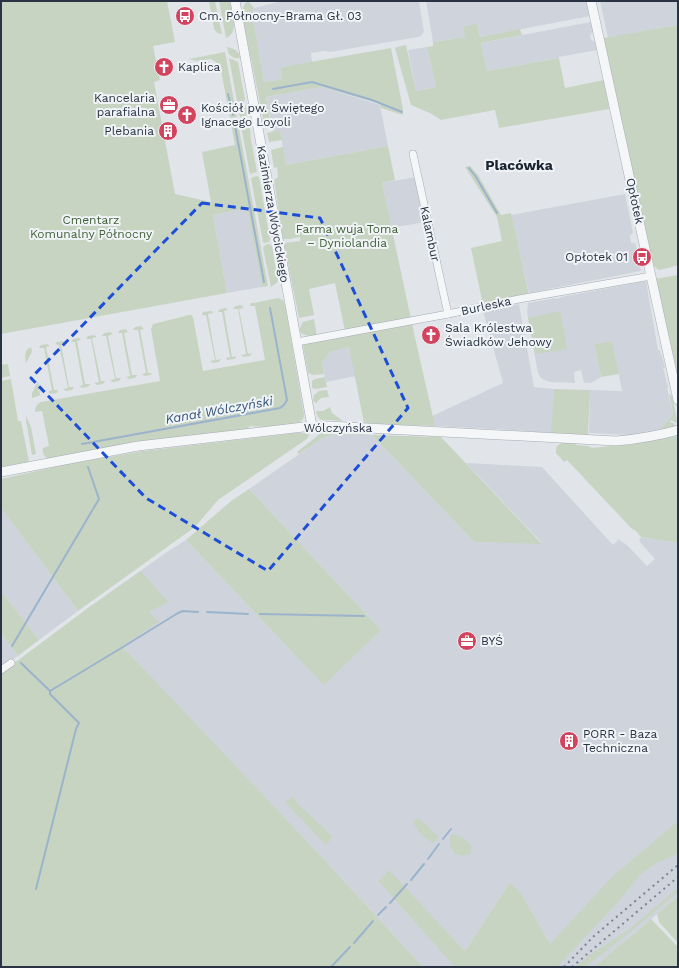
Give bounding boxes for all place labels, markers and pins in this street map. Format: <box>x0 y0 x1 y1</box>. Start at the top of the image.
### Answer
bus stop icon: Cm. Północny-Brama Gł. 03 <box>174 5 196 27</box>
place label: Cm. Północny-Brama Gł. 03 <box>199 9 362 23</box>
church icon: Kaplica <box>153 56 175 78</box>
place label: Kaplica <box>178 60 221 74</box>
place label: Kancelaria parafialna <box>94 91 155 119</box>
office icon: Kancelaria parafialna <box>158 94 180 116</box>
place label: Kościół pw. Świętego Ignacego Loyoli <box>201 101 324 129</box>
church icon: Kościół pw. Świętego Ignacego Loyoli <box>176 104 198 126</box>
building icon: Plebania <box>157 120 179 142</box>
place label: Plebania <box>104 124 154 138</box>
bus stop icon: Opłotek 01 <box>631 246 653 268</box>
place label: Opłotek 01 <box>565 250 628 264</box>
place label: Sala Królestwa Świadków Jehowy <box>445 321 552 349</box>
church icon: Sala Królestwa Świadków Jehowy <box>420 324 442 346</box>
office icon: BYŚ <box>456 630 478 652</box>
place label: BYŚ <box>481 634 503 648</box>
place label: PORR - Baza Techniczna <box>583 727 658 755</box>
building icon: PORR - Baza Techniczna <box>558 730 580 752</box>

